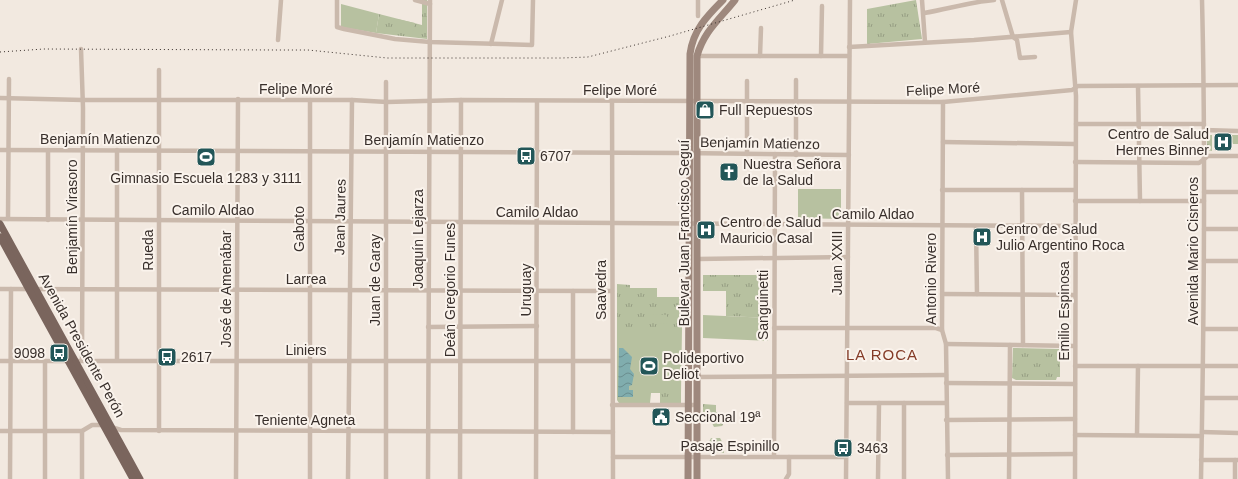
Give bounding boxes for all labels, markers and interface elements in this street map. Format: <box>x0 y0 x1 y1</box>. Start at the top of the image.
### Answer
street label: Felipe Moré <box>906 79 981 99</box>
street label: Felipe Moré <box>259 81 333 97</box>
street label: Felipe Moré <box>583 82 657 98</box>
shop icon: Full Repuestos <box>694 99 716 121</box>
place label: Full Repuestos <box>719 102 812 118</box>
place label: Centro de Salud Hermes Binner <box>1108 126 1209 158</box>
street label: Benjamín Matienzo <box>40 131 160 147</box>
hospital icon: Centro de Salud Hermes Binner <box>1212 131 1234 153</box>
street label: Benjamín Matienzo <box>364 132 484 148</box>
street label: Benjamín Matienzo <box>700 134 820 152</box>
street label: Bulevar Juan Francisco Seguí <box>676 140 692 326</box>
bus stop icon: 6707 <box>515 145 537 167</box>
sports icon: Gimnasio Escuela 1283 y 3111 <box>195 146 217 168</box>
place label: 6707 <box>540 148 571 164</box>
place label: Nuestra Señora de la Salud <box>743 156 841 188</box>
street label: Benjamín Virasoro <box>64 159 80 274</box>
church icon: Nuestra Señora de la Salud <box>718 161 740 183</box>
place label: Gimnasio Escuela 1283 y 3111 <box>110 170 302 186</box>
street label: Avenida Mario Cisneros <box>1185 177 1201 325</box>
street label: Jean Jaures <box>331 179 349 255</box>
street label: Joaquín Lejarza <box>410 189 426 289</box>
street label: Camilo Aldao <box>172 202 254 218</box>
street label: Camilo Aldao <box>496 204 578 220</box>
street label: Gaboto <box>291 206 307 252</box>
street label: Camilo Aldao <box>832 206 914 222</box>
place label: Centro de Salud Mauricio Casal <box>720 214 821 246</box>
hospital icon: Centro de Salud Mauricio Casal <box>695 219 717 241</box>
place label: Centro de Salud Julio Argentino Roca <box>996 221 1125 253</box>
street label: Deán Gregorio Funes <box>442 223 458 357</box>
hospital icon: Centro de Salud Julio Argentino Roca <box>971 226 993 248</box>
street label: Rueda <box>140 229 156 271</box>
street label: José de Amenábar <box>218 230 234 347</box>
street label: Juan XXIII <box>829 231 845 295</box>
street label: Antonio Rivero <box>923 233 939 325</box>
street label: Juan de Garay <box>367 234 383 326</box>
street label: Saavedra <box>593 260 609 320</box>
street label: Emilio Espinosa <box>1056 261 1072 361</box>
street label: Uruguay <box>518 264 534 316</box>
street label: Avenida Presidente Perón <box>36 270 128 420</box>
street label: Sanguinetti <box>755 270 771 340</box>
street label: Larrea <box>286 271 326 287</box>
bus stop icon: 9098 <box>48 342 70 364</box>
street label: Liniers <box>285 342 327 358</box>
place label: 9098 <box>14 345 45 361</box>
bus stop icon: 2617 <box>156 346 178 368</box>
district label: LA ROCA <box>846 346 918 363</box>
place label: 2617 <box>181 349 212 365</box>
place label: Polideportivo Deliot <box>663 350 744 382</box>
sports icon: Polideportivo Deliot <box>638 355 660 377</box>
public building icon: Seccional 19ª <box>650 406 672 428</box>
place label: Seccional 19ª <box>675 409 761 425</box>
street label: Teniente Agneta <box>255 412 355 428</box>
bus stop icon: 3463 <box>832 437 854 459</box>
street label: Pasaje Espinillo <box>681 438 780 454</box>
place label: 3463 <box>857 440 888 456</box>

